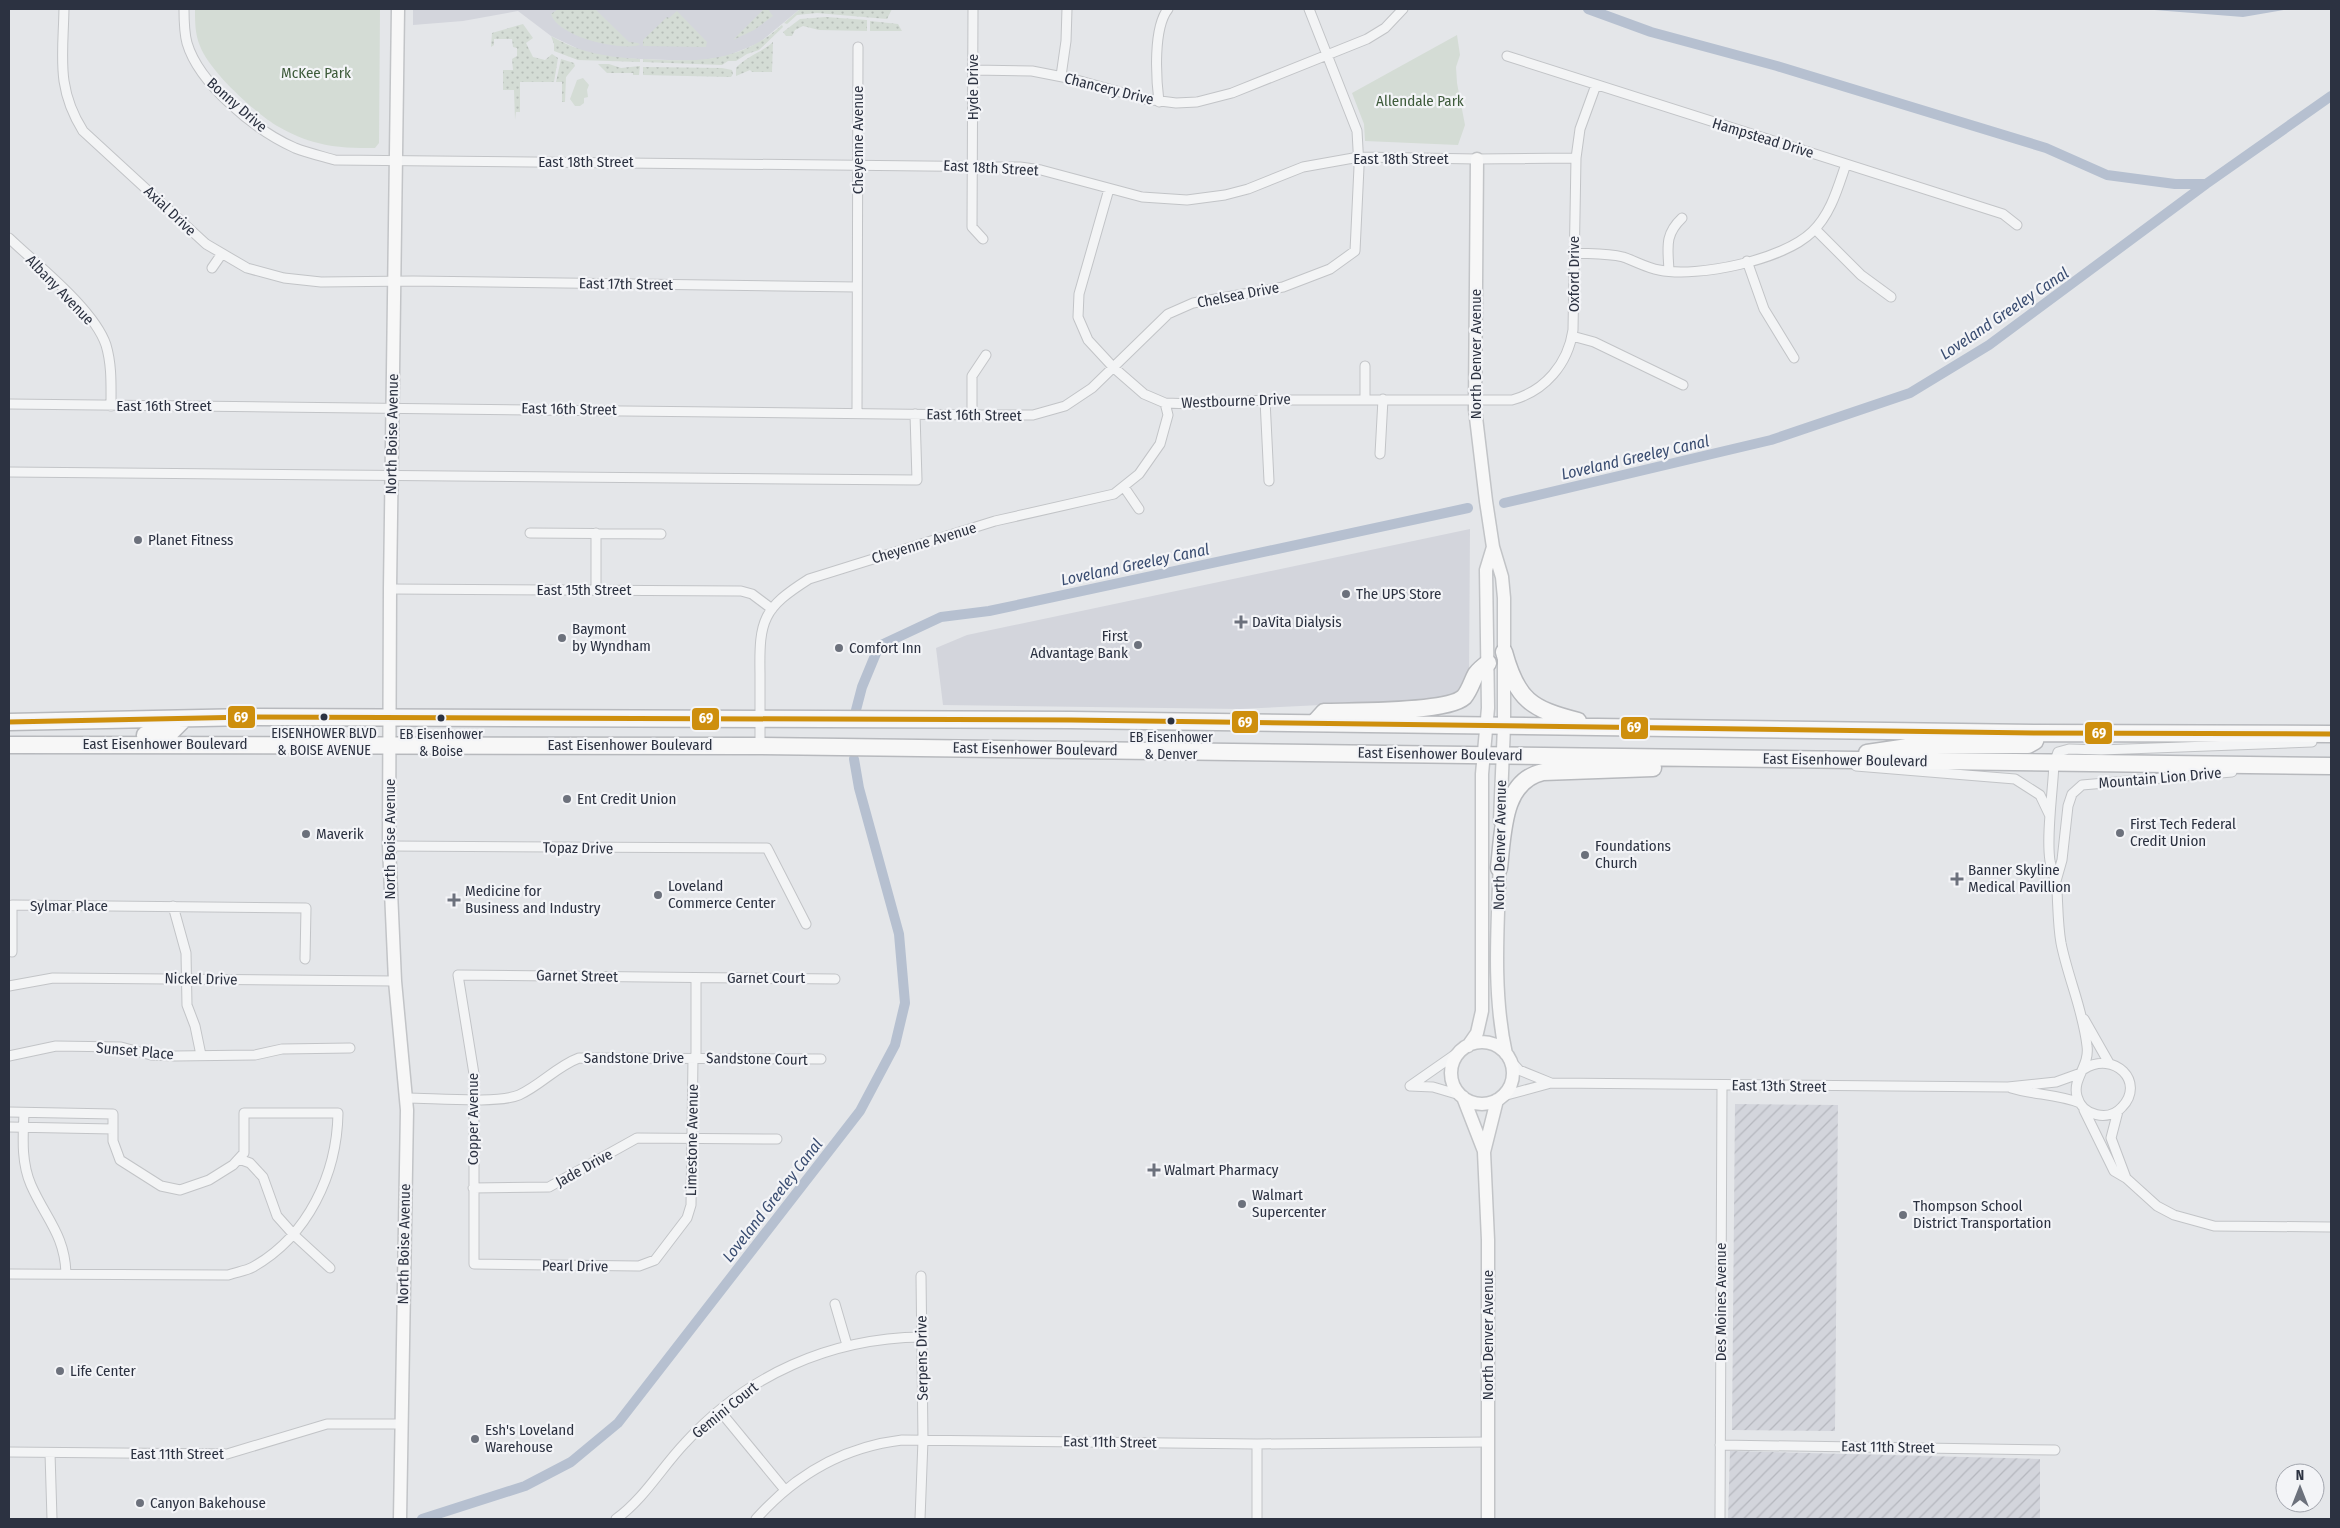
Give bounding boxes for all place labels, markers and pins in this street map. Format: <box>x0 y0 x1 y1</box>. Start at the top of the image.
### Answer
place label: Planet Fitness <box>148 531 233 549</box>
marker: Planet Fitness <box>132 534 144 546</box>
place label: The UPS Store <box>1356 585 1441 603</box>
marker: The UPS Store <box>1340 588 1352 600</box>
place label: DaVita Dialysis <box>1252 613 1342 631</box>
marker: DaVita Dialysis <box>1234 615 1248 629</box>
place label: Baymont by Wyndham <box>572 620 651 655</box>
place label: First Advantage Bank <box>1030 627 1128 662</box>
marker: Baymont by Wyndham <box>556 632 568 644</box>
place label: Comfort Inn <box>849 639 921 657</box>
marker: First Advantage Bank <box>1132 639 1144 651</box>
marker: Comfort Inn <box>833 642 845 654</box>
marker: EISENHOWER BLVD & BOISE AVENUE <box>319 712 329 722</box>
marker: EB Eisenhower & Boise <box>436 713 446 723</box>
marker: EB Eisenhower & Denver <box>1166 716 1176 726</box>
place label: EISENHOWER BLVD & BOISE AVENUE <box>271 725 377 759</box>
place label: EB Eisenhower & Boise <box>399 726 483 760</box>
place label: EB Eisenhower & Denver <box>1129 729 1213 763</box>
place label: Ent Credit Union <box>577 790 676 808</box>
marker: Ent Credit Union <box>561 793 573 805</box>
place label: First Tech Federal Credit Union <box>2130 815 2236 850</box>
place label: Maverik <box>316 825 364 843</box>
marker: First Tech Federal Credit Union <box>2114 827 2126 839</box>
marker: Maverik <box>300 828 312 840</box>
place label: Foundations Church <box>1595 837 1671 872</box>
marker: Foundations Church <box>1579 849 1591 861</box>
place label: Banner Skyline Medical Pavillion <box>1968 861 2071 896</box>
marker: Banner Skyline Medical Pavillion <box>1950 872 1964 886</box>
place label: Loveland Commerce Center <box>668 877 776 912</box>
place label: Medicine for Business and Industry <box>465 882 601 917</box>
marker: Loveland Commerce Center <box>652 889 664 901</box>
marker: Medicine for Business and Industry <box>447 893 461 907</box>
place label: Walmart Pharmacy <box>1164 1161 1279 1179</box>
marker: Walmart Pharmacy <box>1148 1164 1160 1176</box>
place label: Walmart Supercenter <box>1252 1186 1327 1221</box>
place label: Thompson School District Transportation <box>1913 1197 2051 1232</box>
marker: Walmart Supercenter <box>1236 1198 1248 1210</box>
marker: Thompson School District Transportation <box>1897 1209 1909 1221</box>
place label: Life Center <box>70 1362 137 1380</box>
marker: Life Center <box>54 1365 66 1377</box>
place label: Esh's Loveland Warehouse <box>485 1421 574 1456</box>
marker: Esh's Loveland Warehouse <box>469 1433 481 1445</box>
place label: Canyon Bakehouse <box>150 1494 266 1512</box>
marker: Canyon Bakehouse <box>134 1497 146 1509</box>

